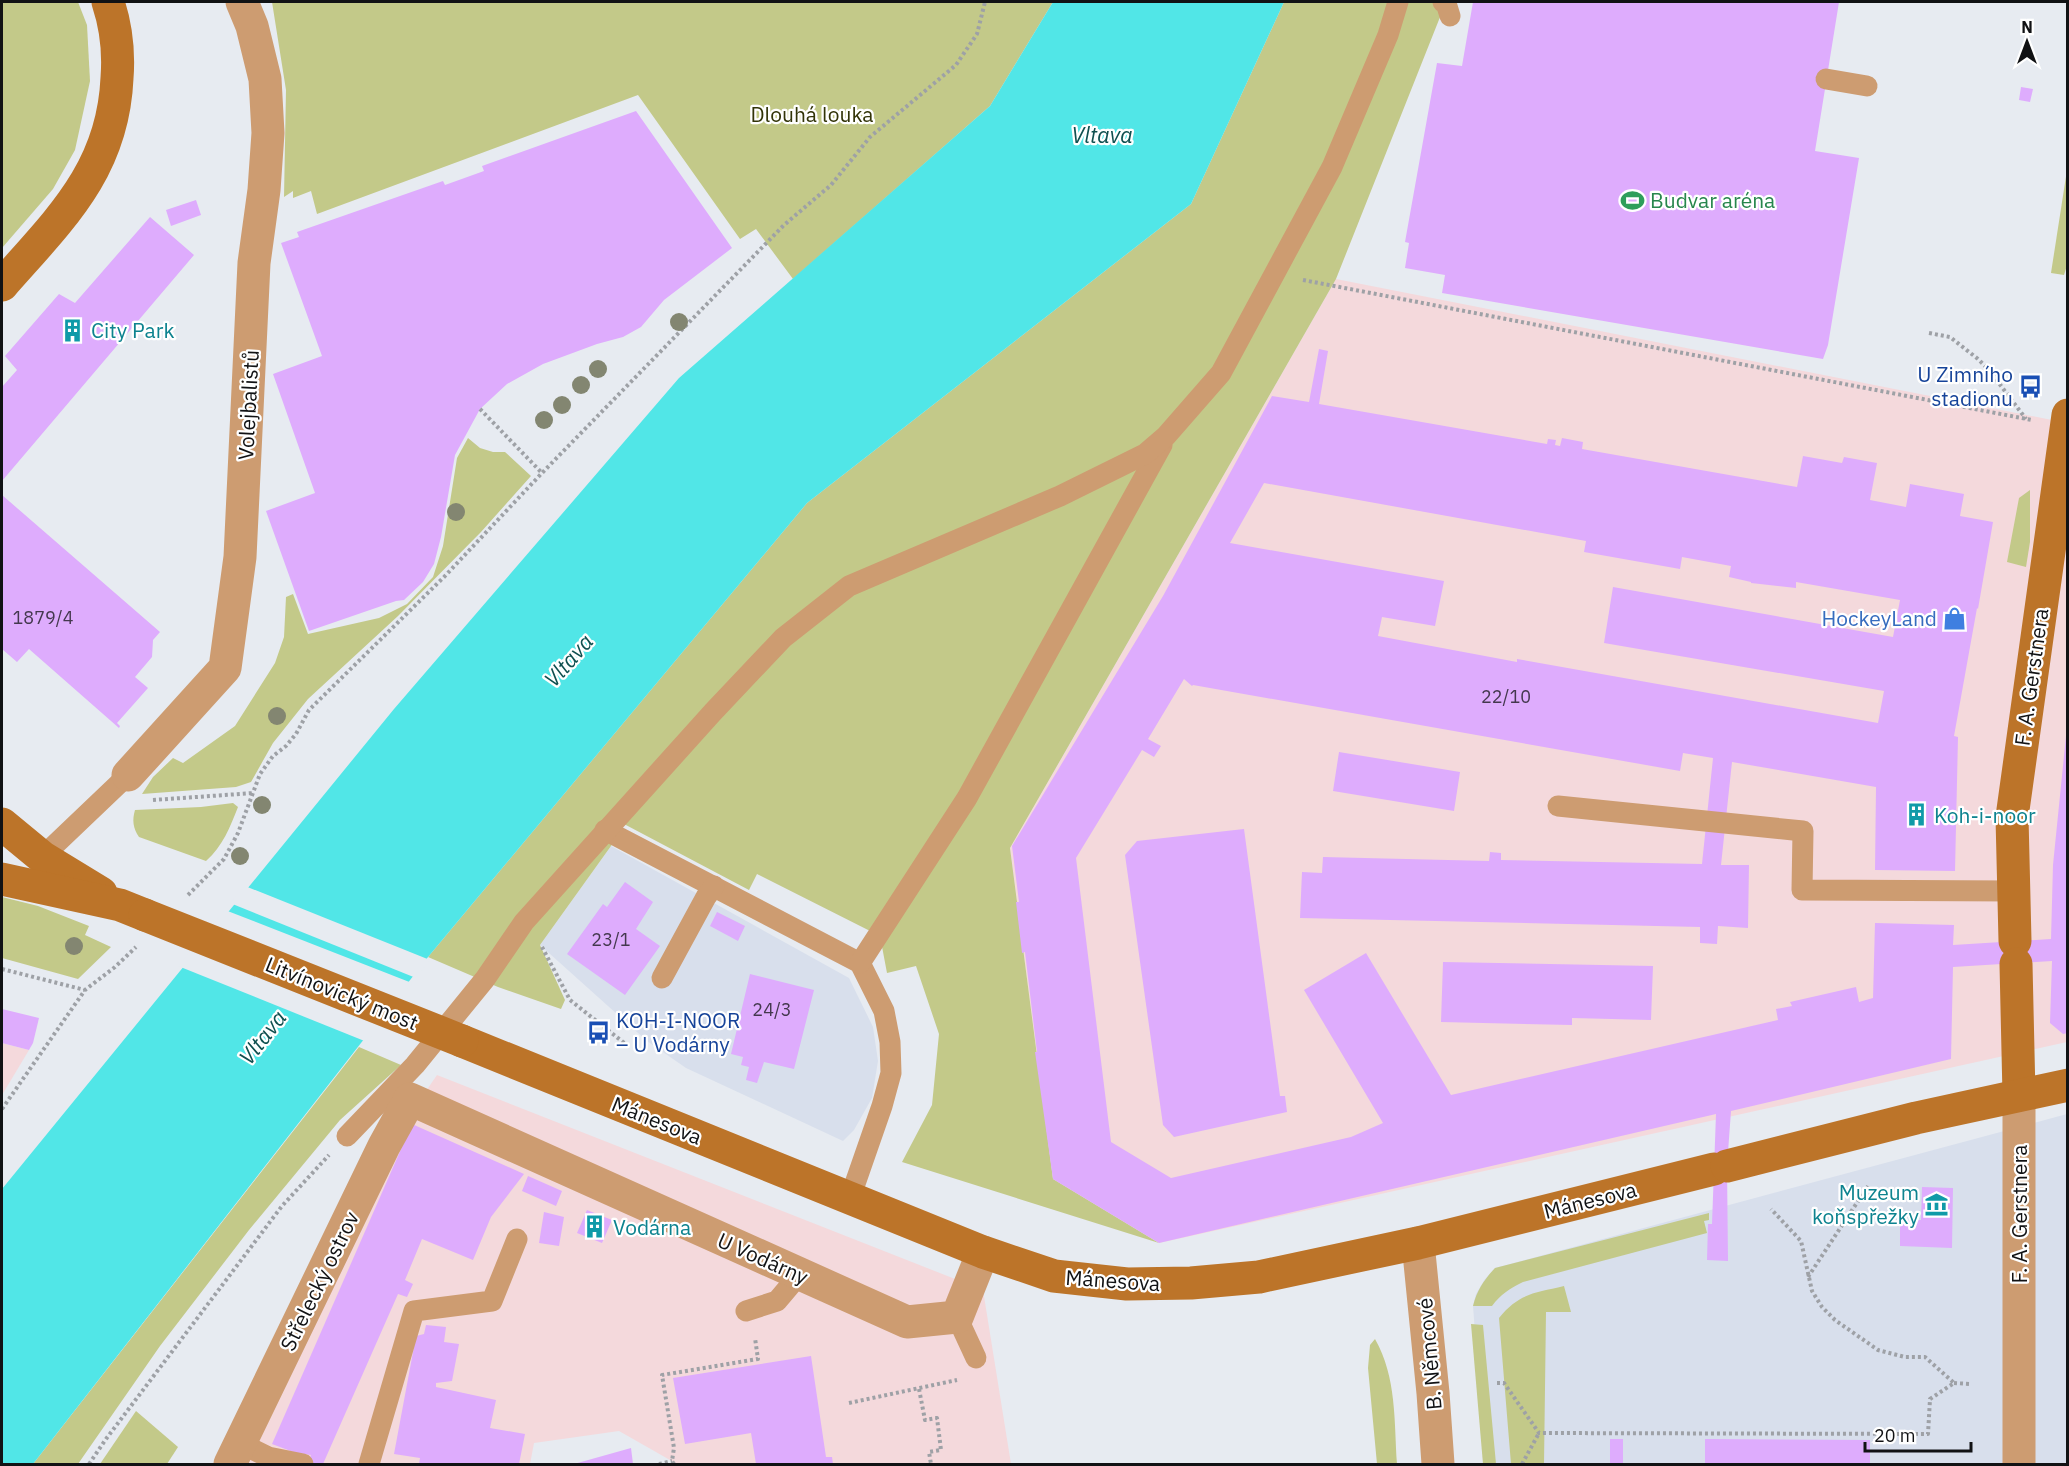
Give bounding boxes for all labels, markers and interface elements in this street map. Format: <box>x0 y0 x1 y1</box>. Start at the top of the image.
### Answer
north arrow <box>1997 12 2057 72</box>
text: N <box>2021 17 2033 37</box>
park label: Dlouhá louka <box>750 100 874 128</box>
water label: Vltava <box>1071 120 1133 149</box>
place label: Budvar aréna <box>1650 186 1775 214</box>
sports icon: Budvar aréna <box>1619 187 1645 213</box>
place label: City Park <box>91 316 175 344</box>
building icon: City Park <box>60 317 86 343</box>
street label: Volejbalistů <box>231 349 265 461</box>
place label: U Zimního stadionu <box>1917 360 2013 412</box>
bus stop icon: U Zimního stadionu <box>2018 373 2044 399</box>
place label: HockeyLand <box>1821 604 1937 632</box>
shop icon: HockeyLand <box>1942 605 1968 631</box>
house number: 1879/4 <box>13 606 74 629</box>
street label: F. A. Gerstnera <box>2007 606 2055 748</box>
water label: Vltava <box>537 627 599 693</box>
house number: 22/10 <box>1481 685 1531 708</box>
place label: Koh-i-noor <box>1934 801 2036 829</box>
building icon: Koh-i-noor <box>1903 802 1929 828</box>
house number: 23/1 <box>591 928 631 951</box>
street label: Litvínovický most <box>261 950 423 1036</box>
house number: 24/3 <box>752 998 792 1021</box>
water label: Vltava <box>232 1004 292 1070</box>
place label: KOH-I-NOOR – U Vodárny <box>616 1006 740 1058</box>
bus stop icon: KOH-I-NOOR – U Vodárny <box>585 1019 611 1045</box>
street label: Mánesova <box>608 1089 706 1151</box>
street label: F. A. Gerstnera <box>2005 1145 2033 1283</box>
street label: Mánesova <box>1541 1175 1639 1225</box>
place label: Muzeum koňspřežky <box>1812 1178 1920 1230</box>
museum icon: Muzeum koňspřežky <box>1924 1191 1950 1217</box>
street label: Střelecký ostrov <box>273 1207 365 1355</box>
place label: Vodárna <box>613 1213 691 1241</box>
building icon: Vodárna <box>582 1214 608 1240</box>
street label: U Vodárny <box>713 1226 813 1291</box>
street label: Mánesova <box>1065 1263 1161 1297</box>
street label: B. Němcové <box>1410 1297 1448 1411</box>
scale bar <box>1865 1415 1972 1453</box>
text: 20 m <box>1874 1424 1916 1447</box>

